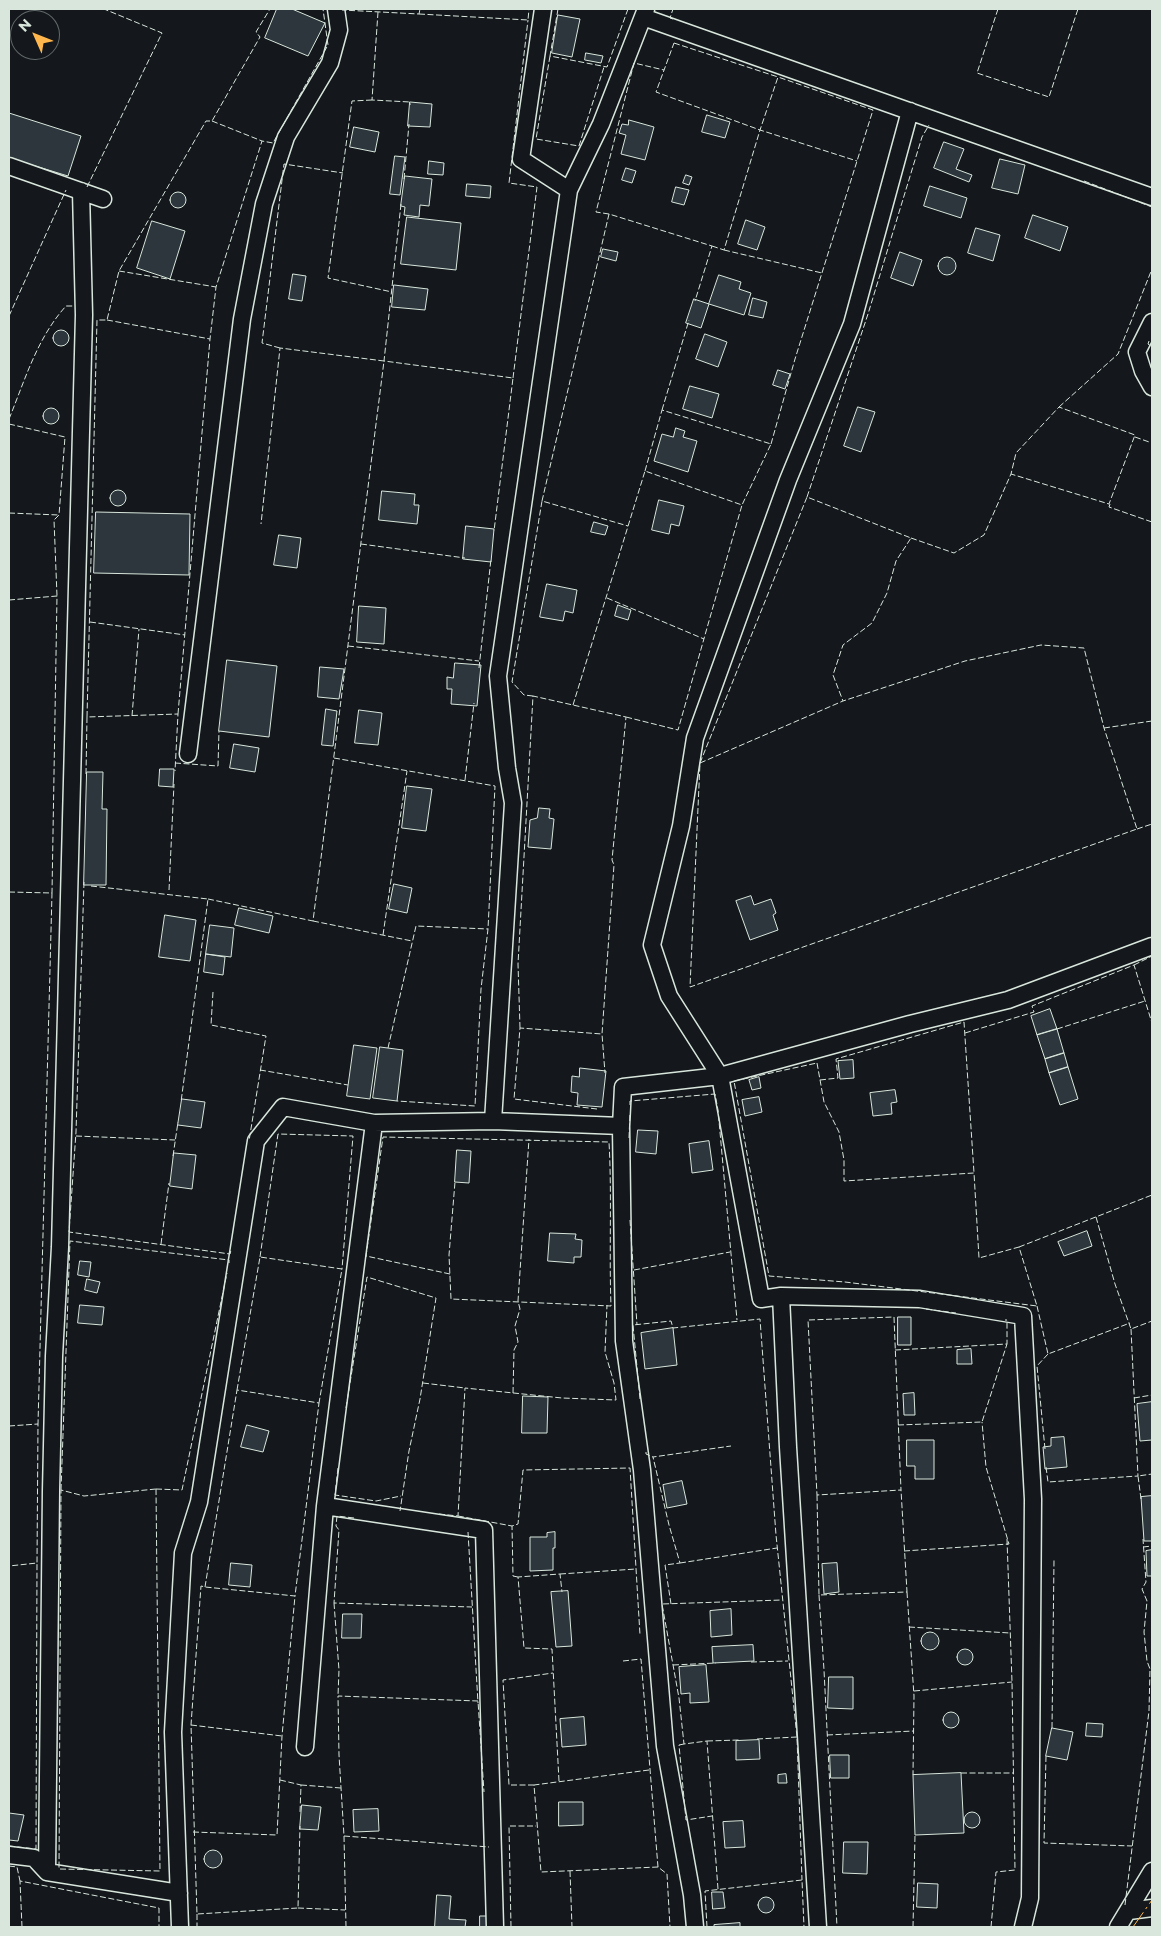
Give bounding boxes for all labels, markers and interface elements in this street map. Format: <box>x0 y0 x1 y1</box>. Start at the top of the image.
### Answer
north arrow <box>10 10 60 60</box>
text: N <box>15 15 35 36</box>

